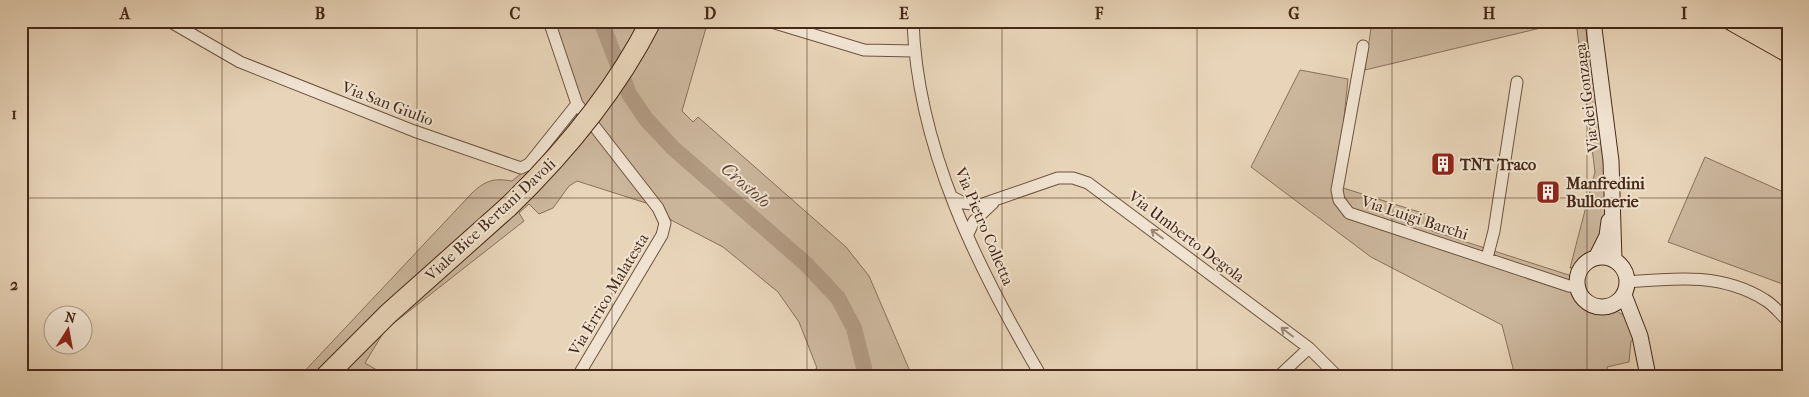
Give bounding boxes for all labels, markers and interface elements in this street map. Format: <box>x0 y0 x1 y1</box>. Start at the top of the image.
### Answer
text: A <box>119 4 131 23</box>
text: B <box>315 4 325 23</box>
text: C <box>510 4 521 23</box>
text: D <box>704 4 716 23</box>
text: E <box>899 4 909 23</box>
text: F <box>1094 4 1104 23</box>
text: G <box>1288 4 1300 23</box>
text: H <box>1483 4 1496 23</box>
text: I <box>1681 4 1688 23</box>
street label: Via dei Gonzaga <box>1570 42 1603 155</box>
street label: Via San Giulio <box>338 77 436 130</box>
text: 1 <box>11 104 17 123</box>
building icon: TNT Traco <box>1430 151 1456 177</box>
street label: Viale Bice Bertani Davoli <box>420 154 560 285</box>
place label: TNT Traco <box>1459 155 1536 174</box>
water label: Crostolo <box>717 158 775 213</box>
street label: Via Pietro Colletta <box>951 163 1018 289</box>
place label: Manfredini Bullonerie <box>1565 174 1645 211</box>
building icon: Manfredini Bullonerie <box>1535 179 1561 205</box>
street label: Via Umberto Degola <box>1124 186 1249 287</box>
street label: Via Luigi Barchi <box>1358 191 1471 244</box>
street label: Via Errico Malatesta <box>564 229 653 360</box>
one-way arrow <box>1151 229 1164 240</box>
text: 2 <box>10 275 18 294</box>
north arrow <box>42 304 92 354</box>
text: N <box>64 308 78 327</box>
one-way arrow <box>1280 327 1294 337</box>

